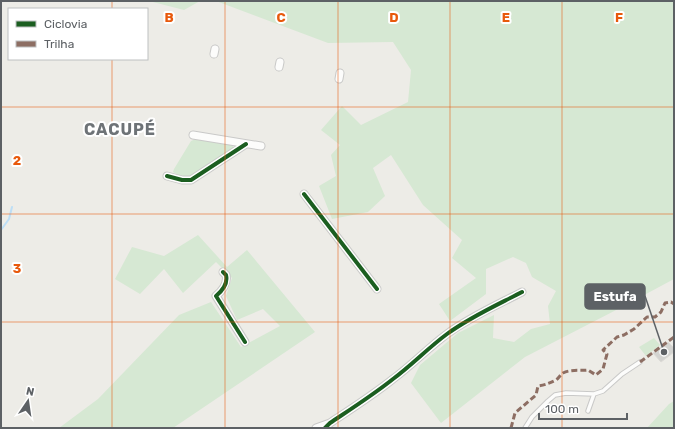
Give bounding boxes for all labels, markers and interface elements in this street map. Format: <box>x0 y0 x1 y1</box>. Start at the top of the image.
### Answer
legend <box>8 8 148 60</box>
text: B <box>164 10 174 25</box>
text: C <box>276 10 286 25</box>
text: D <box>389 10 399 25</box>
text: E <box>502 10 510 25</box>
text: F <box>615 10 623 25</box>
text: Ciclovia <box>44 17 87 31</box>
text: Trilha <box>44 37 74 51</box>
district label: CACUPÉ <box>84 119 156 139</box>
text: 2 <box>13 153 21 168</box>
text: 3 <box>13 261 22 276</box>
callout: Estufa <box>585 284 645 309</box>
text: Estufa <box>593 289 637 304</box>
north arrow <box>8 381 48 421</box>
text: N <box>25 385 36 399</box>
scale bar <box>539 395 627 421</box>
text: 100 m <box>545 402 579 416</box>

